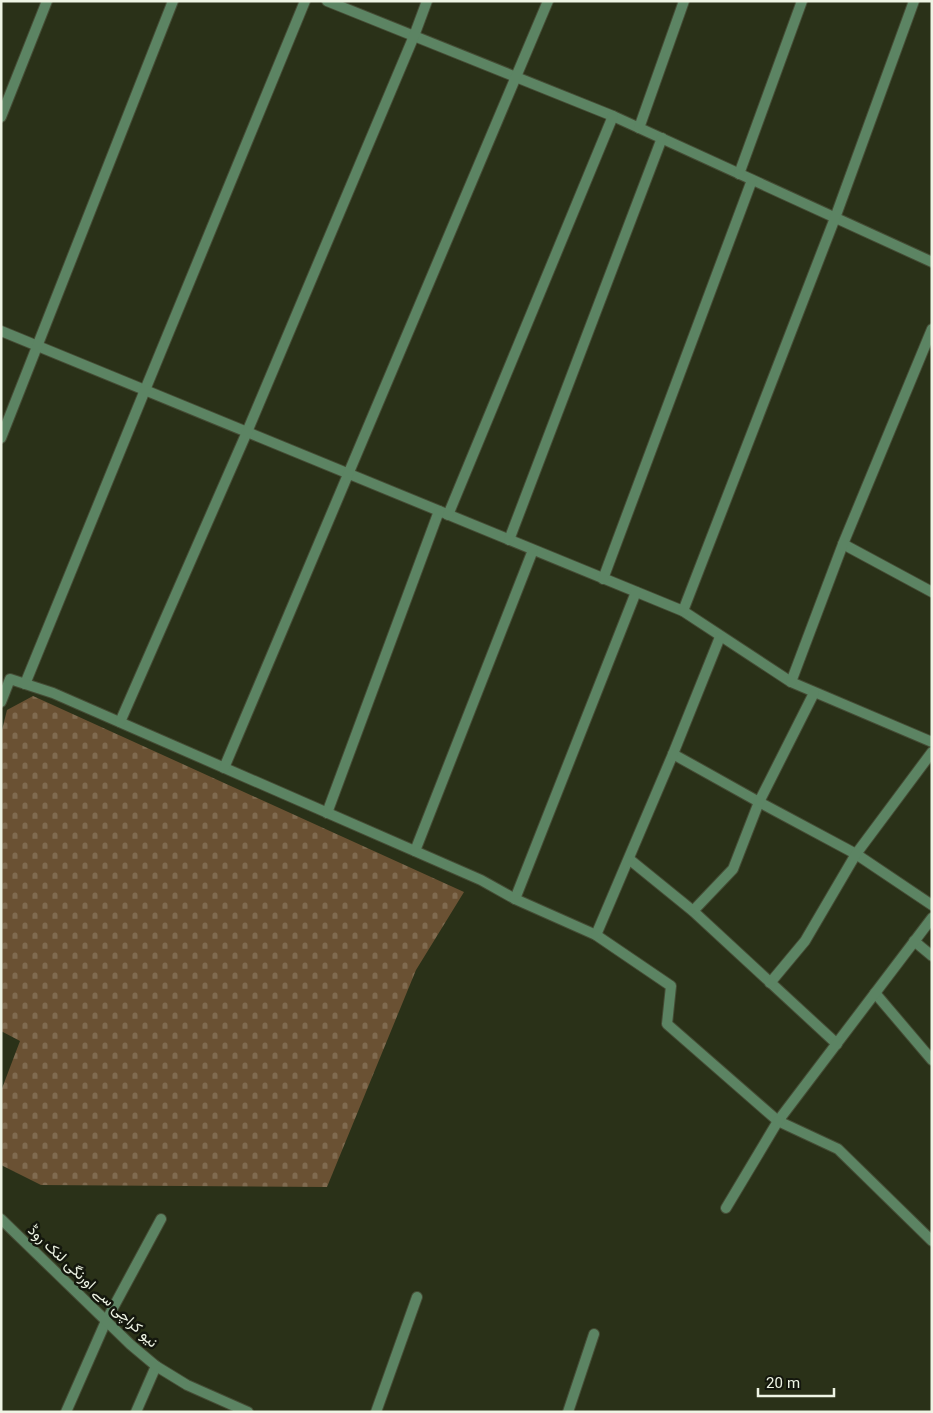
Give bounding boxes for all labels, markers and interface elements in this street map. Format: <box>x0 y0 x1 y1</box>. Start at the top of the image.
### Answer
street label: نیو کراچی سے اورنگی لنک روڈ <box>22 1220 162 1354</box>
scale bar <box>758 1366 834 1398</box>
text: 20 m <box>766 1373 800 1396</box>

